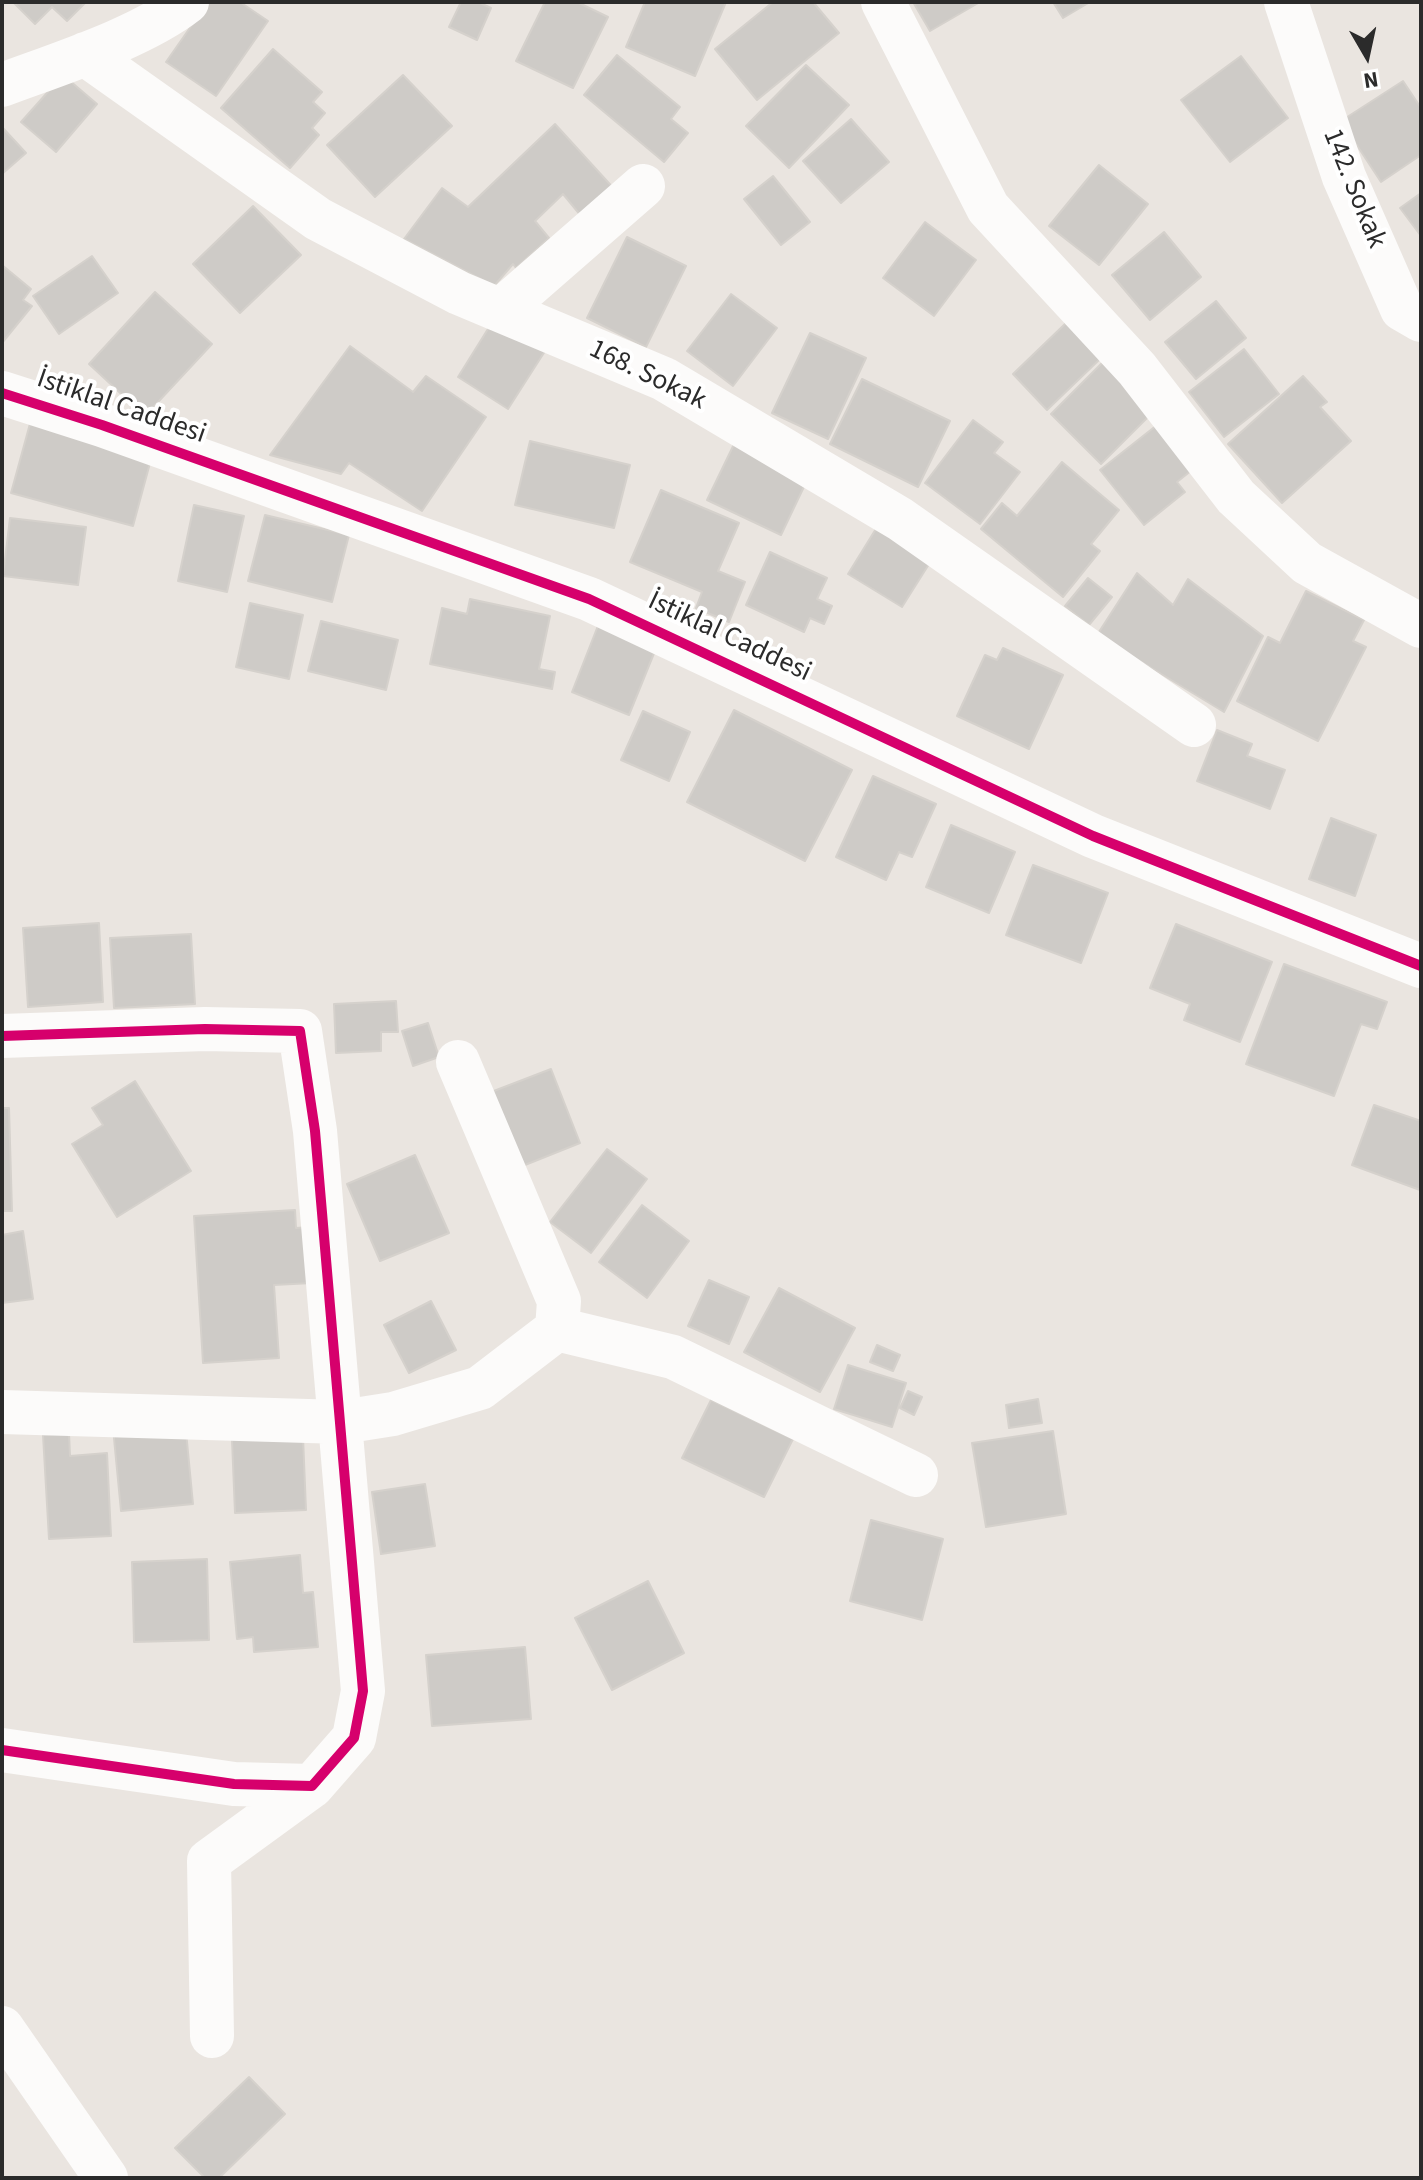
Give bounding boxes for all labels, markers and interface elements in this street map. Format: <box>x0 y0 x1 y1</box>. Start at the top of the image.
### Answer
north arrow <box>1327 16 1407 96</box>
text: N <box>1361 63 1380 97</box>
street label: 142. Sokak <box>1314 124 1392 254</box>
street label: 168. Sokak <box>583 333 711 419</box>
street label: İstiklal Caddesi <box>32 363 210 453</box>
street label: İstiklal Caddesi <box>642 585 816 691</box>

